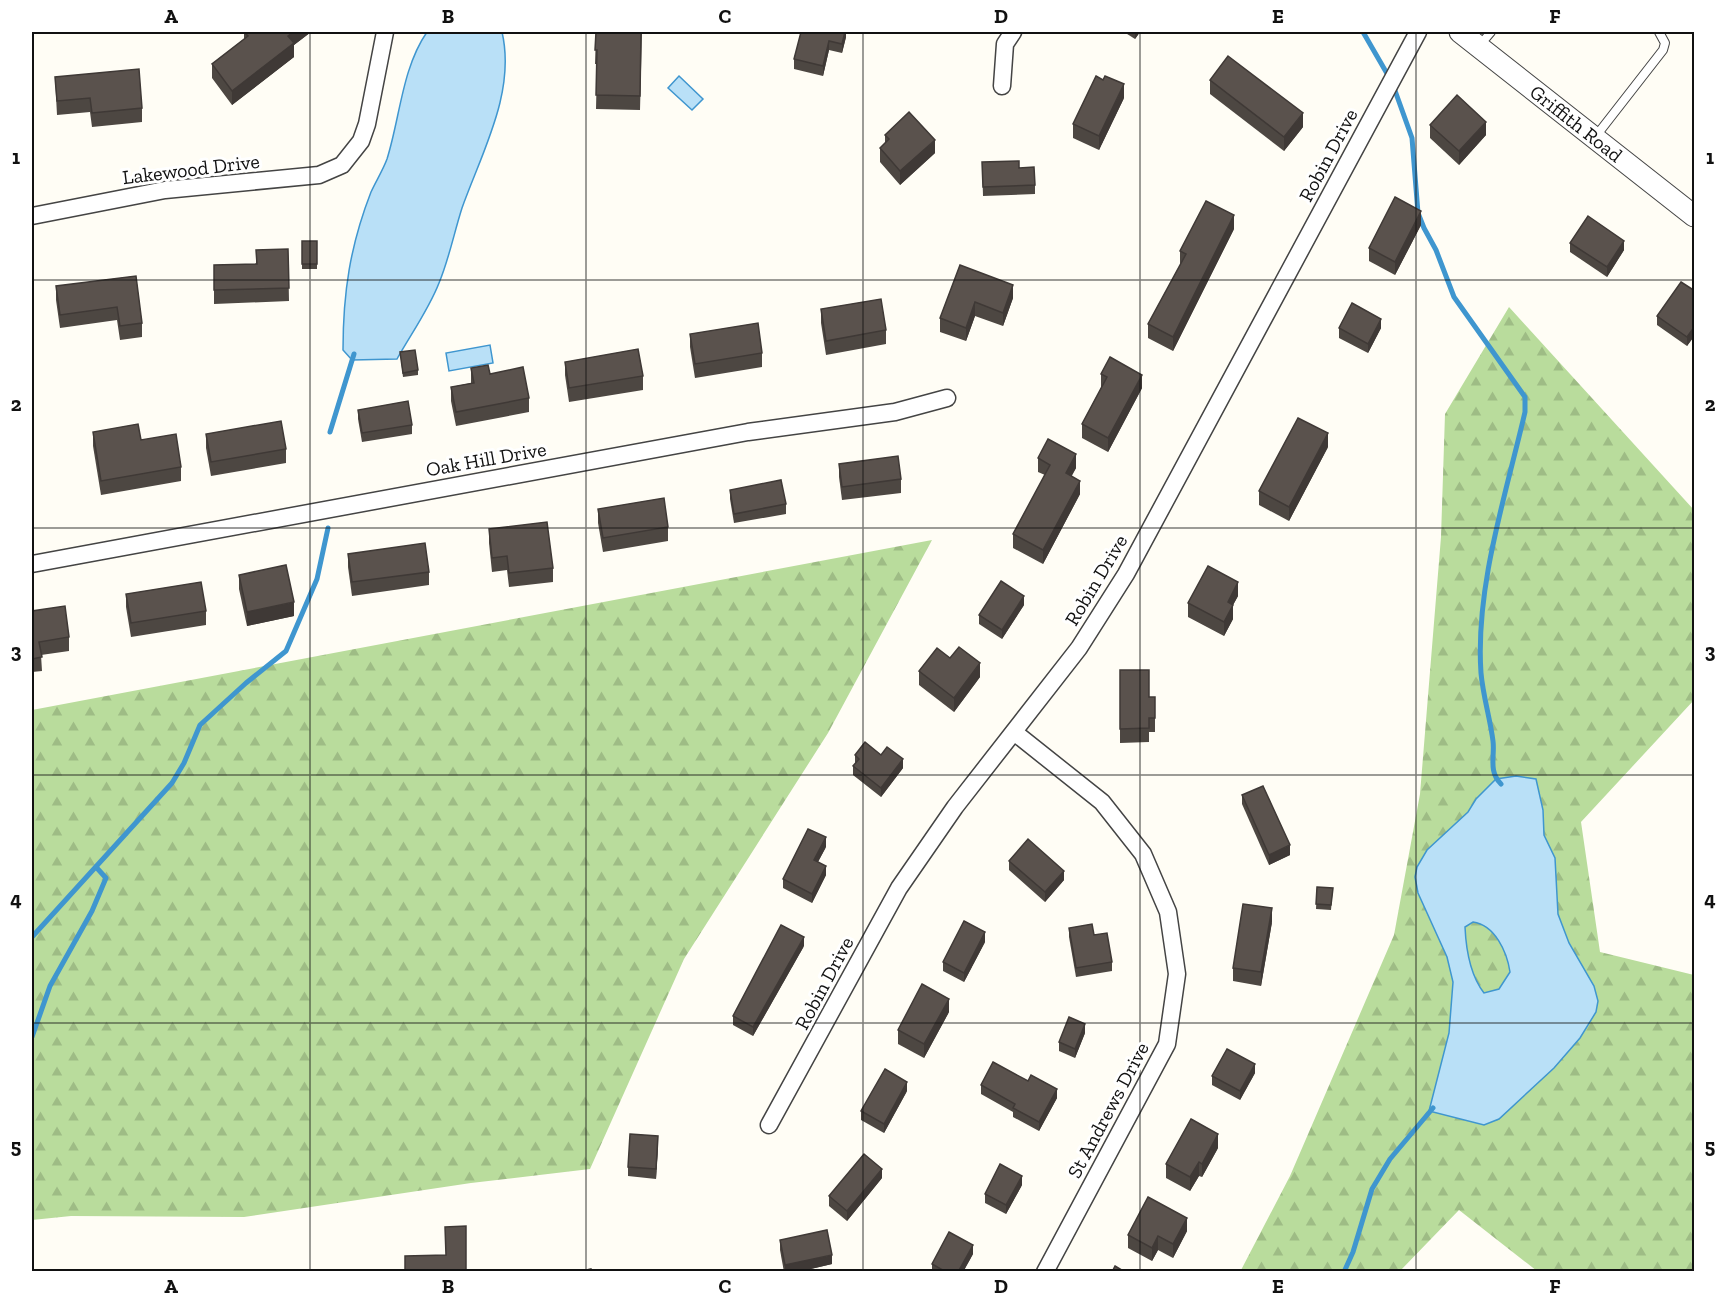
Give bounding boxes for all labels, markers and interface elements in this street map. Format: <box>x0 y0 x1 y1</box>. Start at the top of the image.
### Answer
text: A <box>164 4 178 28</box>
text: B <box>442 4 454 28</box>
text: C <box>719 4 732 28</box>
text: D <box>994 4 1008 28</box>
text: E <box>1272 4 1284 28</box>
text: F <box>1549 4 1561 28</box>
street label: Griffith Road <box>1525 80 1627 167</box>
street label: Robin Drive <box>1294 104 1362 206</box>
text: 1 <box>12 145 20 169</box>
text: 1 <box>1706 145 1714 169</box>
street label: Lakewood Drive <box>121 149 261 189</box>
text: 2 <box>11 392 22 416</box>
text: 2 <box>1705 392 1716 416</box>
street label: Oak Hill Drive <box>424 437 548 481</box>
street label: Robin Drive <box>1060 530 1132 630</box>
text: 3 <box>11 639 22 663</box>
text: 3 <box>1705 639 1716 663</box>
text: 4 <box>10 887 22 911</box>
text: 4 <box>1704 887 1716 911</box>
street label: Robin Drive <box>790 932 858 1034</box>
street label: St Andrews Drive <box>1062 1038 1154 1182</box>
text: 5 <box>11 1134 21 1158</box>
text: 5 <box>1705 1134 1715 1158</box>
text: A <box>164 1274 178 1298</box>
text: B <box>442 1274 454 1298</box>
text: C <box>719 1274 732 1298</box>
text: D <box>994 1274 1008 1298</box>
text: E <box>1272 1274 1284 1298</box>
text: F <box>1549 1274 1561 1298</box>

